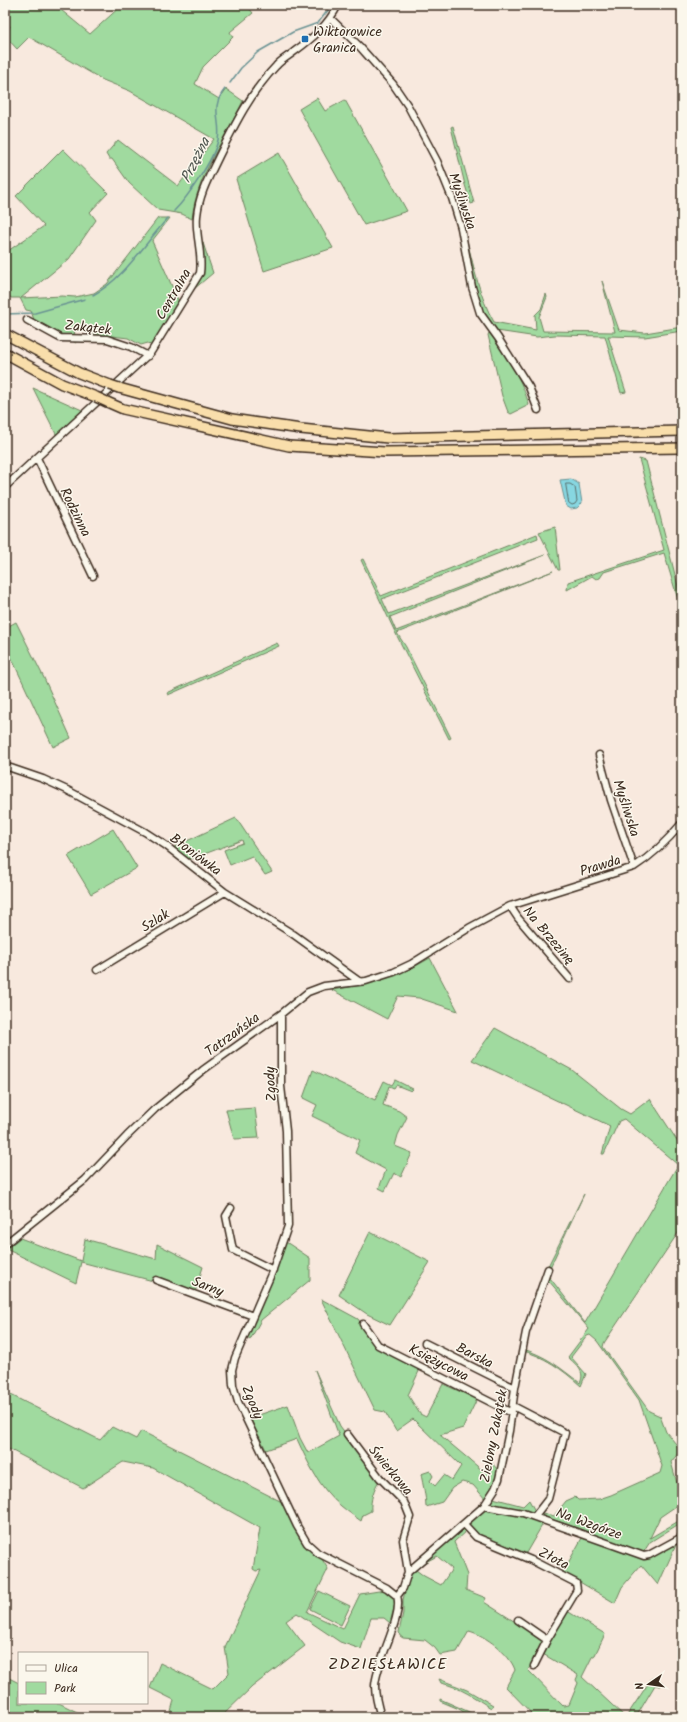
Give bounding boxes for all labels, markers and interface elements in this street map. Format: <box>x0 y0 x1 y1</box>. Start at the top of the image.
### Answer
place label: Wiktorowice Granica <box>313 21 383 59</box>
marker: Wiktorowice Granica <box>300 34 310 44</box>
water label: Przężna <box>175 133 218 187</box>
street label: Myśliwska <box>442 170 482 233</box>
street label: Centralna <box>150 265 197 324</box>
street label: Zakątek <box>64 315 113 341</box>
street label: Rodzinna <box>54 484 96 541</box>
street label: Myśliwska <box>606 777 646 840</box>
street label: Błoniówka <box>165 828 226 882</box>
street label: Prawda <box>577 849 623 883</box>
street label: Na Brzezinę <box>517 901 579 970</box>
street label: Szlak <box>137 903 175 938</box>
street label: Tatrzańska <box>200 1007 265 1062</box>
street label: Zgody <box>259 1065 283 1102</box>
street label: Sarny <box>188 1271 227 1303</box>
street label: Barska <box>452 1337 497 1375</box>
street label: Księżycowa <box>405 1338 472 1387</box>
street label: Zgody <box>235 1382 269 1423</box>
street label: Zielony Zakątek <box>474 1387 514 1485</box>
street label: Świerkowa <box>363 1441 418 1501</box>
street label: Na Wzgórze <box>553 1502 625 1546</box>
street label: Złota <box>534 1542 573 1576</box>
legend <box>18 1652 148 1704</box>
district label: ZDZIĘSŁAWICE <box>328 1652 448 1677</box>
text: Ulica <box>54 1659 78 1678</box>
north arrow <box>629 1664 669 1704</box>
text: Park <box>54 1679 76 1698</box>
text: N <box>631 1681 650 1691</box>

